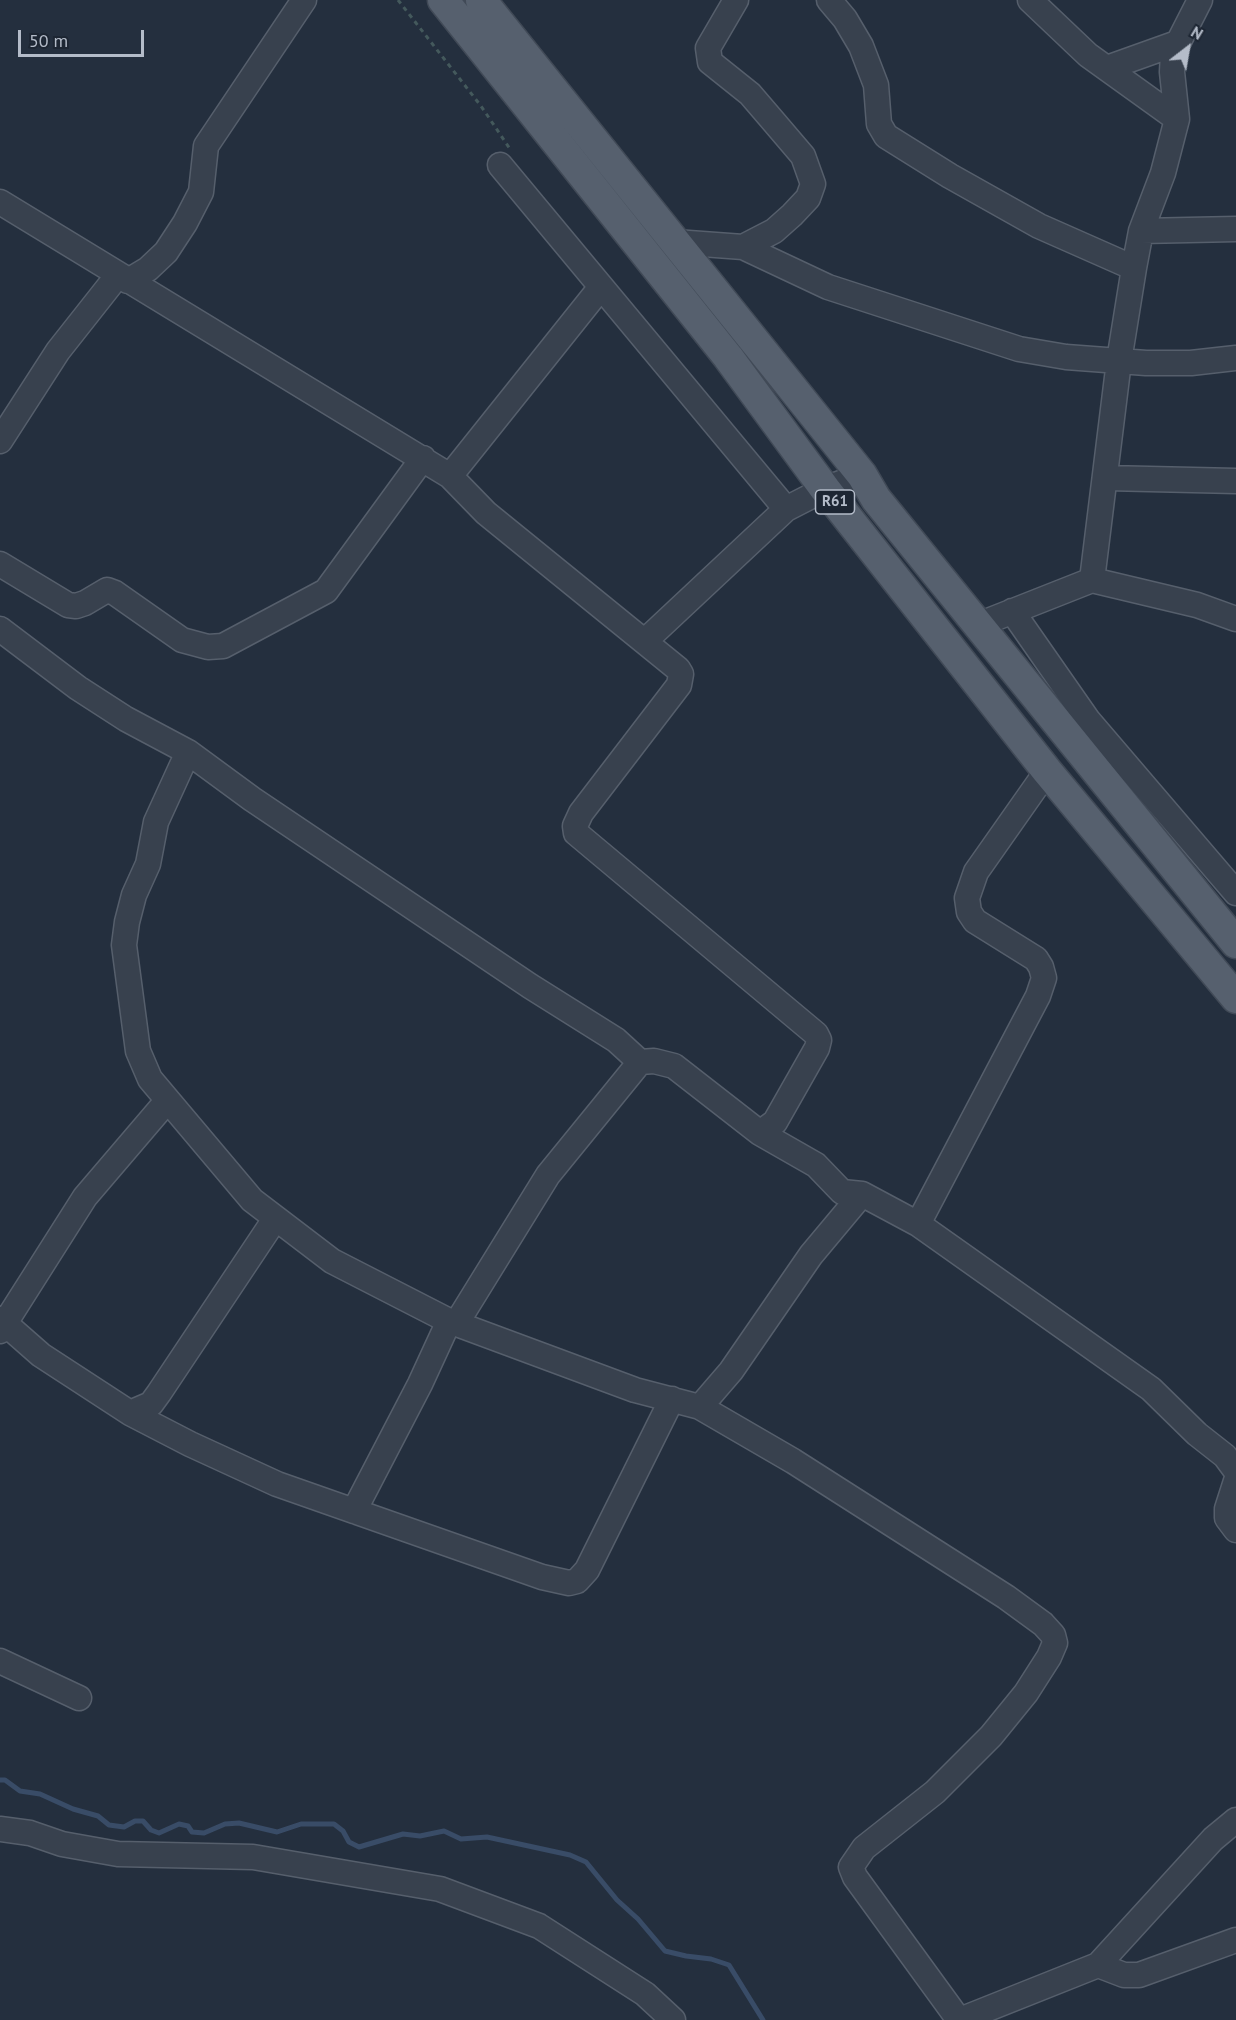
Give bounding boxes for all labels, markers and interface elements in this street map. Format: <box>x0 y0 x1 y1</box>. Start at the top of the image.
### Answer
scale bar <box>21 18 147 56</box>
north arrow <box>1158 18 1218 78</box>
text: N <box>1188 21 1207 44</box>
text: 50 m <box>29 29 68 52</box>
road number: R61 <box>816 490 854 514</box>

